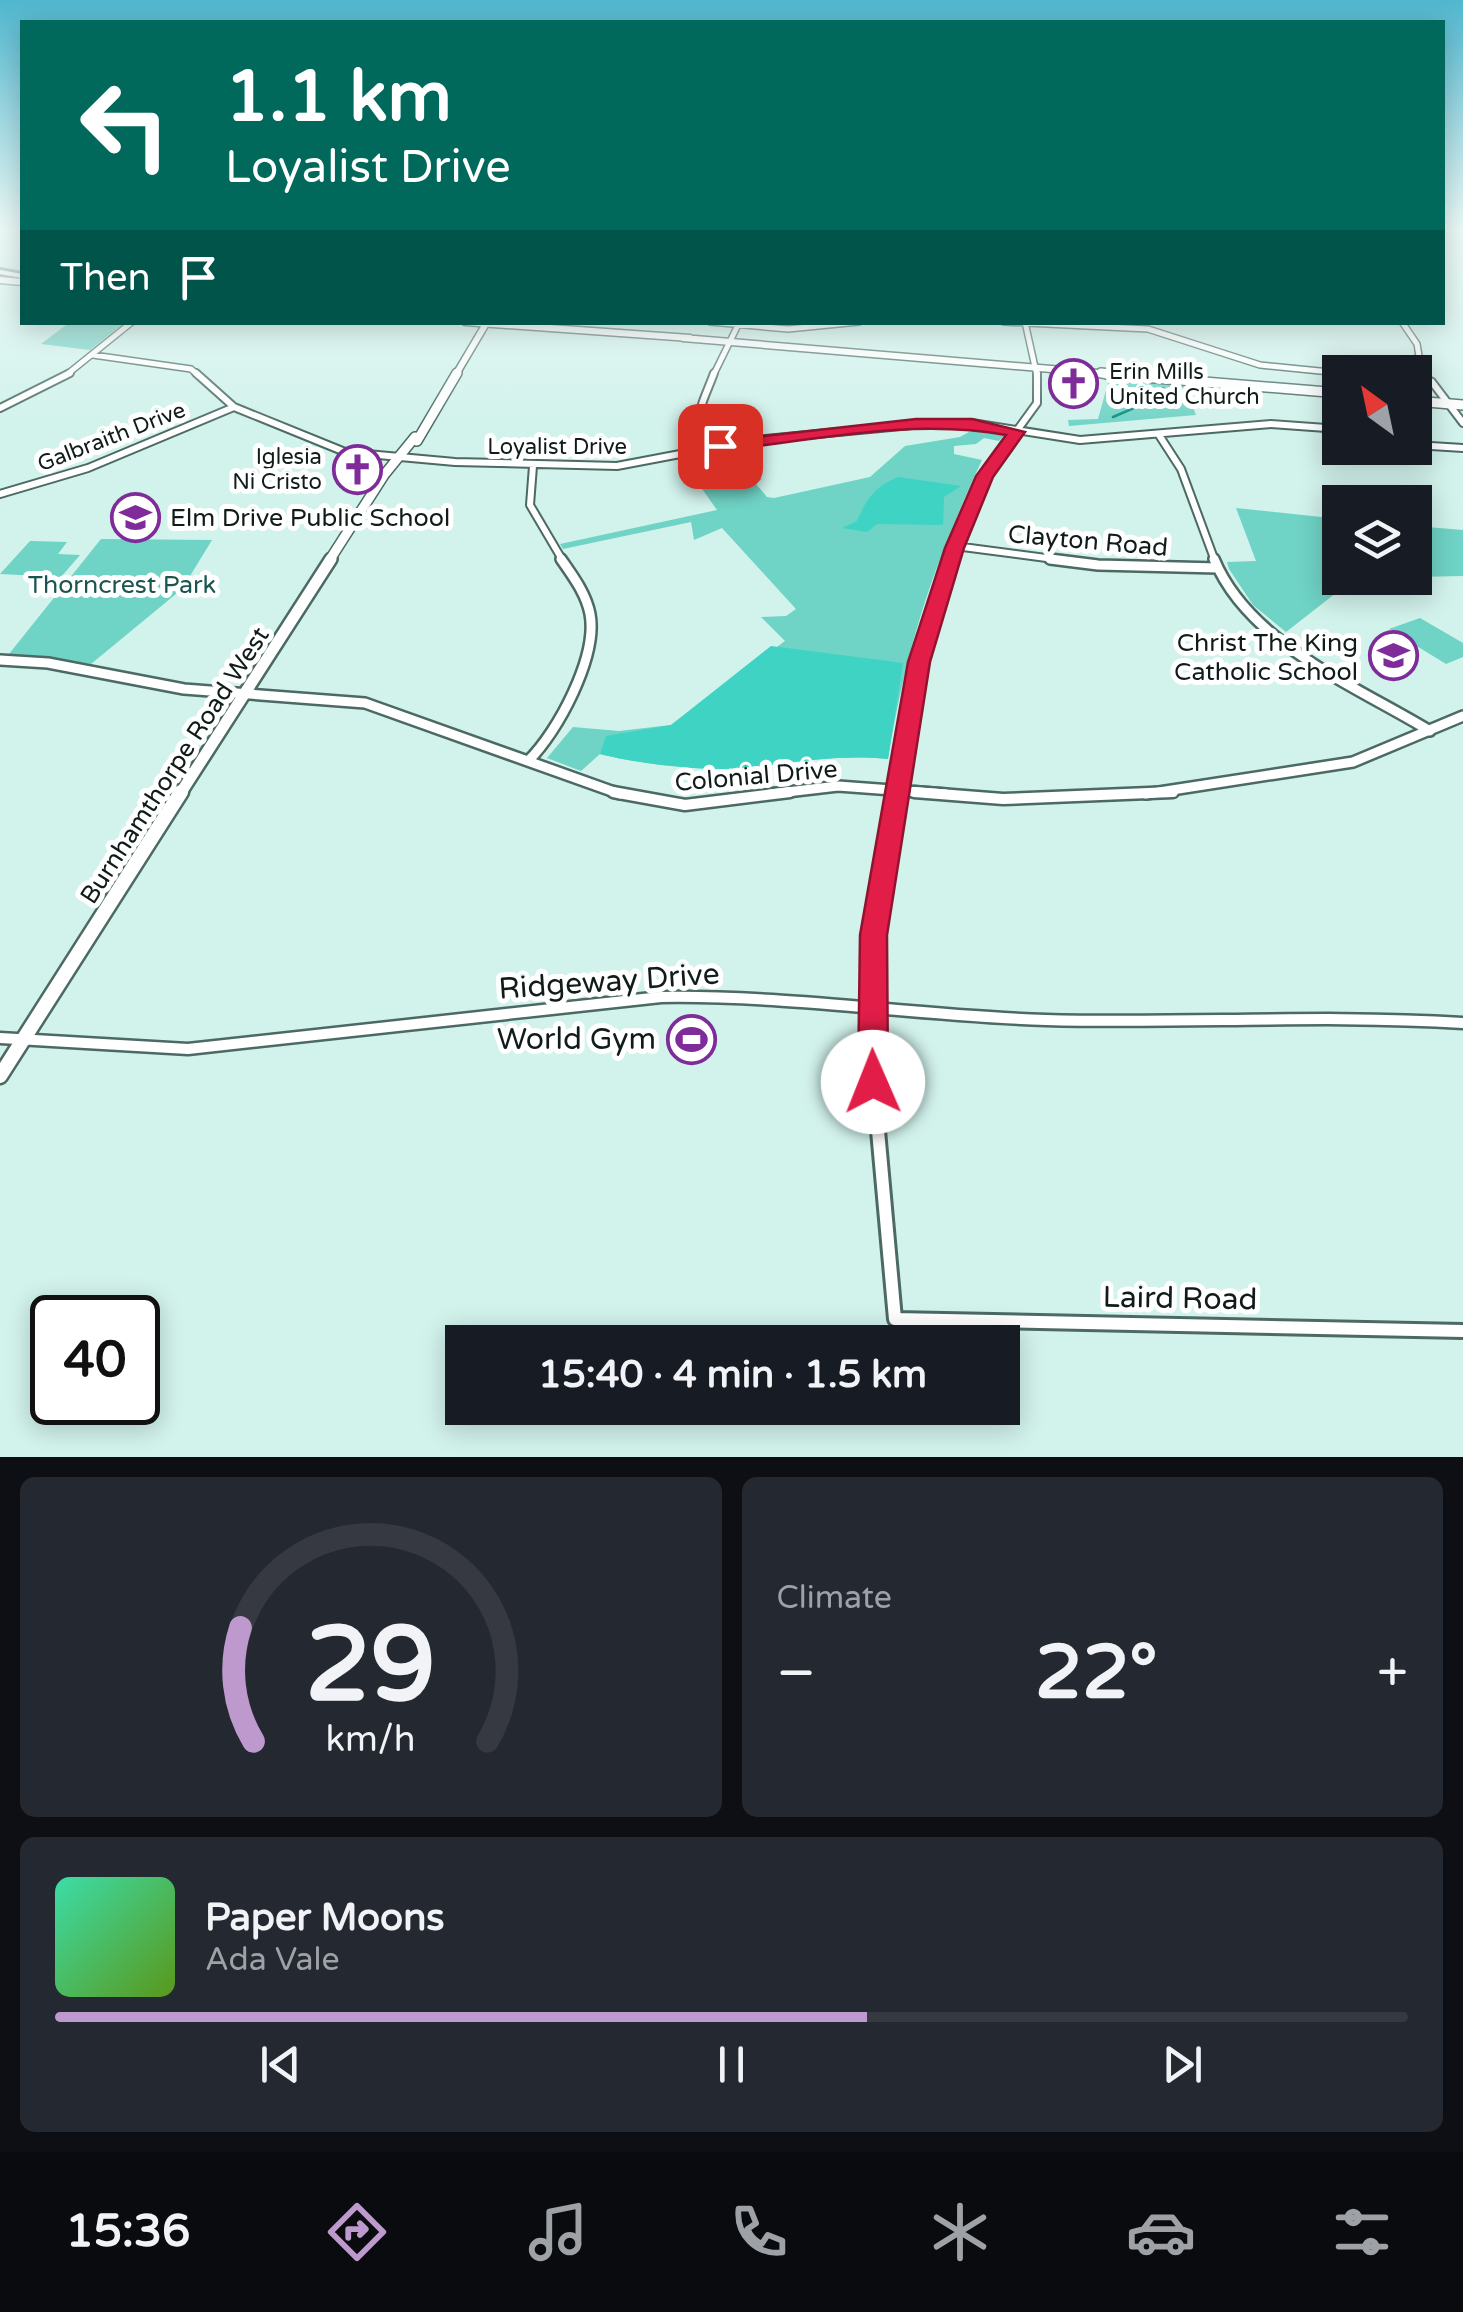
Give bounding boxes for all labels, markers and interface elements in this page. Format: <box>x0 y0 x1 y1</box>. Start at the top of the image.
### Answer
text: 1.1 km <box>225 56 452 140</box>
icon: left <box>60 60 190 190</box>
text: Loyalist Drive <box>225 141 511 195</box>
icon: arrive <box>171 250 226 305</box>
text: Then <box>60 255 151 301</box>
north arrow <box>1322 355 1432 465</box>
map controls <box>1322 355 1432 595</box>
church icon: Erin Mills United Church <box>1048 358 1100 410</box>
place label: Erin Mills United Church <box>1109 359 1260 410</box>
street label: Galbraith Drive <box>34 397 189 477</box>
pin <box>678 404 763 489</box>
icon: arrive <box>693 419 748 474</box>
street label: Loyalist Drive <box>487 434 627 460</box>
church icon: Iglesia Ni Cristo <box>331 443 383 495</box>
place label: Iglesia Ni Cristo <box>232 444 322 495</box>
button: layers <box>1322 485 1432 595</box>
school or university icon: Elm Drive Public School <box>109 491 161 543</box>
place label: Elm Drive Public School <box>170 503 450 533</box>
street label: Clayton Road <box>1007 519 1169 563</box>
park label: Thorncrest Park <box>28 570 216 600</box>
street label: Burnhamthorpe Road West <box>74 621 276 910</box>
place label: Christ The King Catholic School <box>1174 628 1358 687</box>
school or university icon: Christ The King Catholic School <box>1367 630 1419 682</box>
street label: Colonial Drive <box>673 754 839 798</box>
street label: Ridgeway Drive <box>497 955 721 1008</box>
sports icon: World Gym <box>665 1013 717 1065</box>
place label: World Gym <box>497 1021 656 1058</box>
position arrow <box>821 1030 925 1134</box>
street label: Laird Road <box>1102 1279 1258 1318</box>
speed limit sign: 40 <box>30 1295 160 1425</box>
text: 15:40 · 4 min · 1.5 km <box>538 1352 927 1398</box>
text: Climate <box>777 1579 892 1617</box>
text: 29 <box>305 1604 436 1729</box>
text: 22° <box>1035 1628 1158 1718</box>
text: − <box>777 1641 816 1707</box>
text: + <box>1377 1641 1408 1707</box>
text: km/h <box>326 1718 416 1761</box>
text: Paper Moons <box>205 1895 445 1941</box>
text: Ada Vale <box>205 1941 340 1979</box>
icon: previous <box>253 2037 308 2092</box>
icon: pause <box>704 2037 759 2092</box>
icon: next <box>1155 2037 1210 2092</box>
icon: directions <box>322 2197 392 2267</box>
icon: music <box>523 2197 593 2267</box>
icon: phone <box>724 2197 794 2267</box>
icon: climate <box>925 2197 995 2267</box>
icon: car <box>1126 2197 1196 2267</box>
icon: filters <box>1327 2197 1397 2267</box>
text: 15:36 <box>66 2205 190 2259</box>

